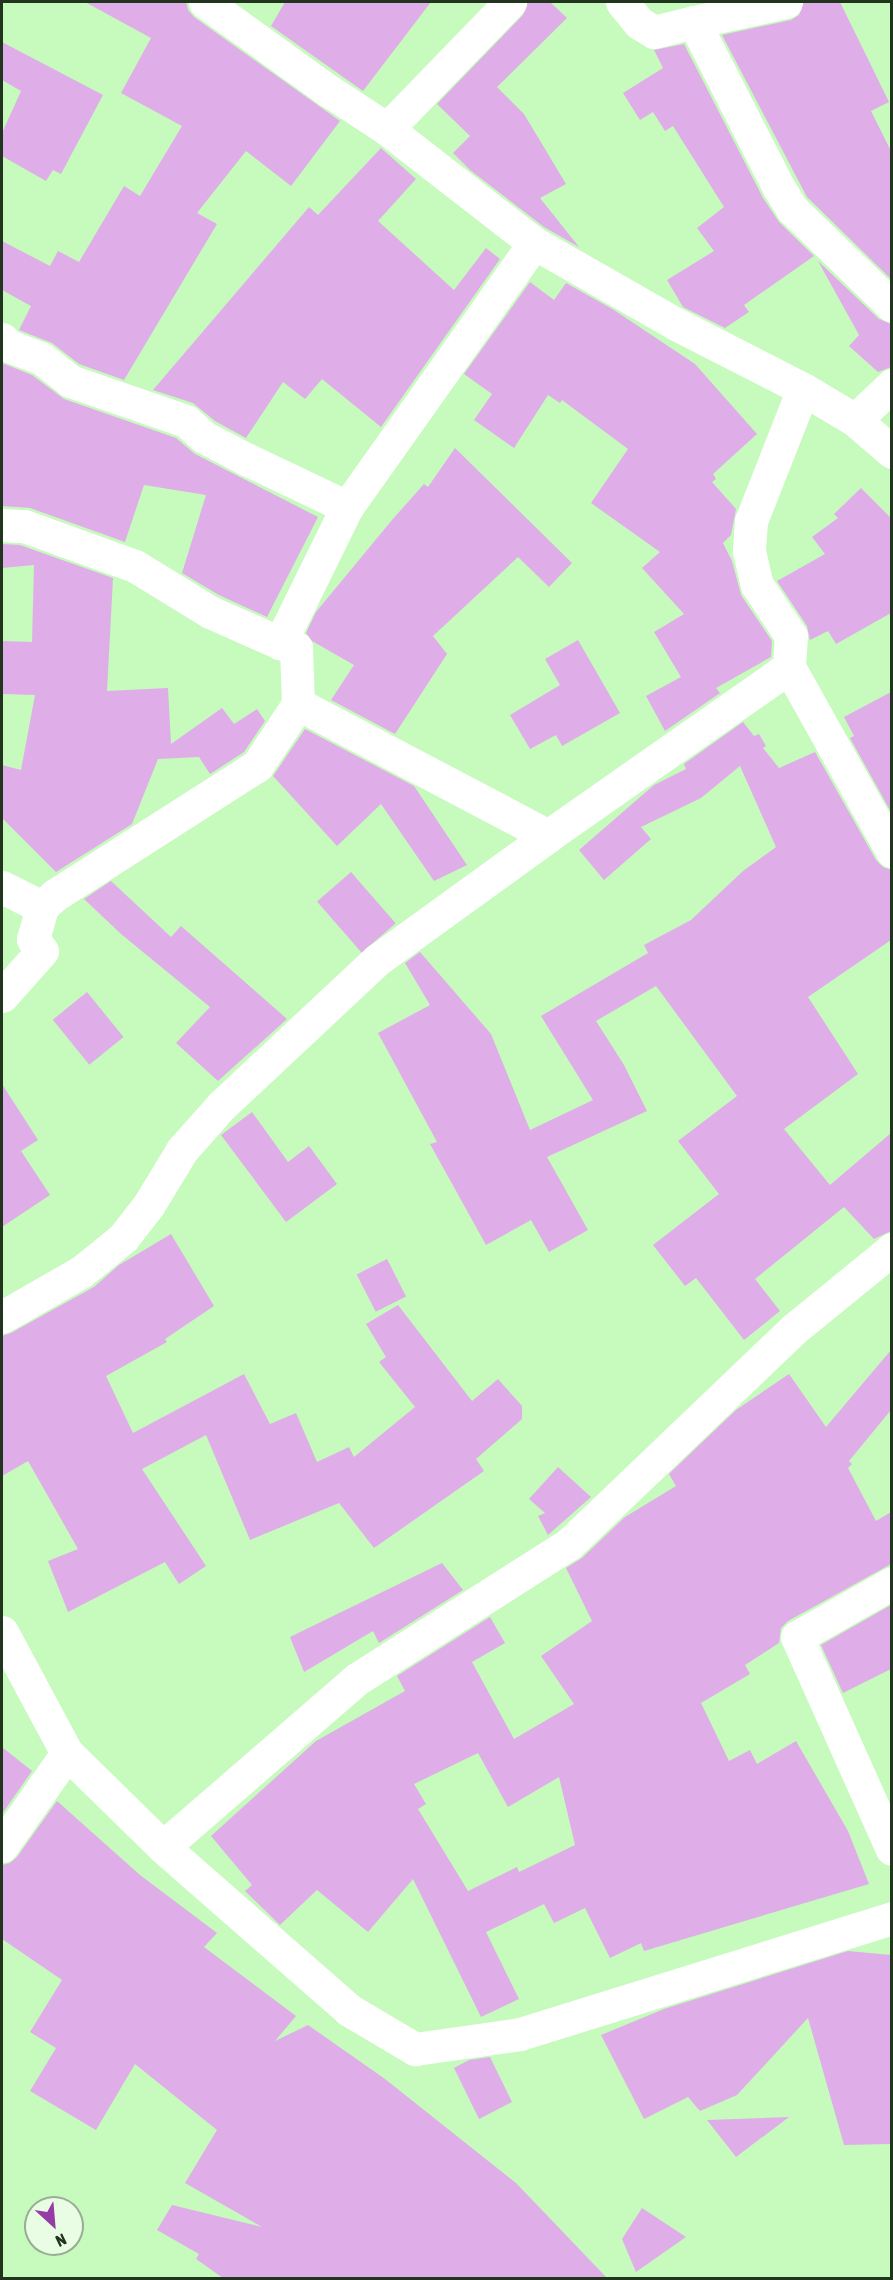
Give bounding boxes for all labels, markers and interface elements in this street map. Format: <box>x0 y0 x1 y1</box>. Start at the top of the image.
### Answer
north arrow <box>24 2196 84 2256</box>
text: N <box>53 2230 69 2251</box>

